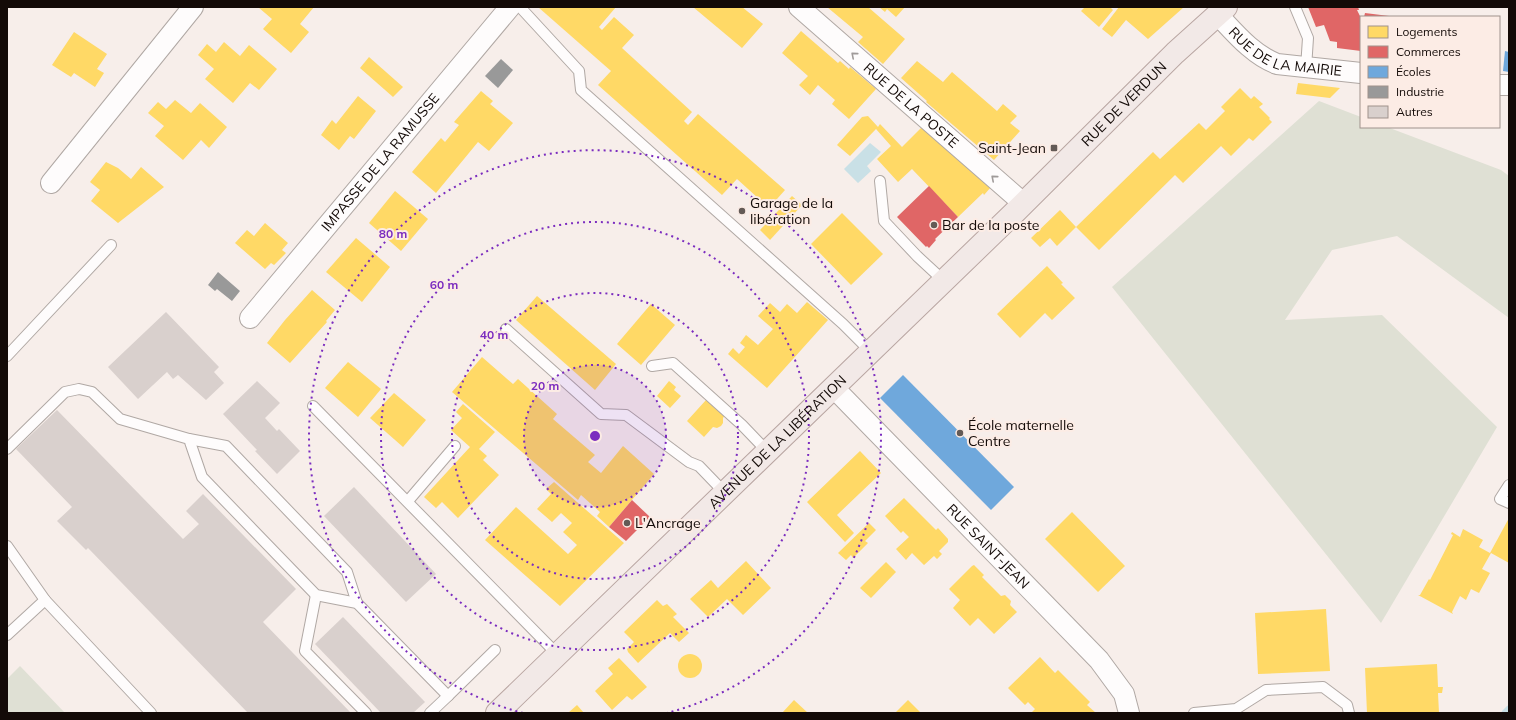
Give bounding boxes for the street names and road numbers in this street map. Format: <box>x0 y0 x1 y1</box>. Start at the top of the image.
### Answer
street label: RUE DE LA MAIRIE <box>1225 23 1343 80</box>
street label: RUE DE VERDUN <box>1077 58 1170 150</box>
street label: RUE DE LA POSTE <box>860 59 962 152</box>
street label: IMPASSE DE LA RAMUSSE <box>317 89 443 235</box>
street label: AVENUE DE LA LIBÉRATION <box>705 371 850 513</box>
street label: RUE SAINT-JEAN <box>943 500 1034 593</box>

